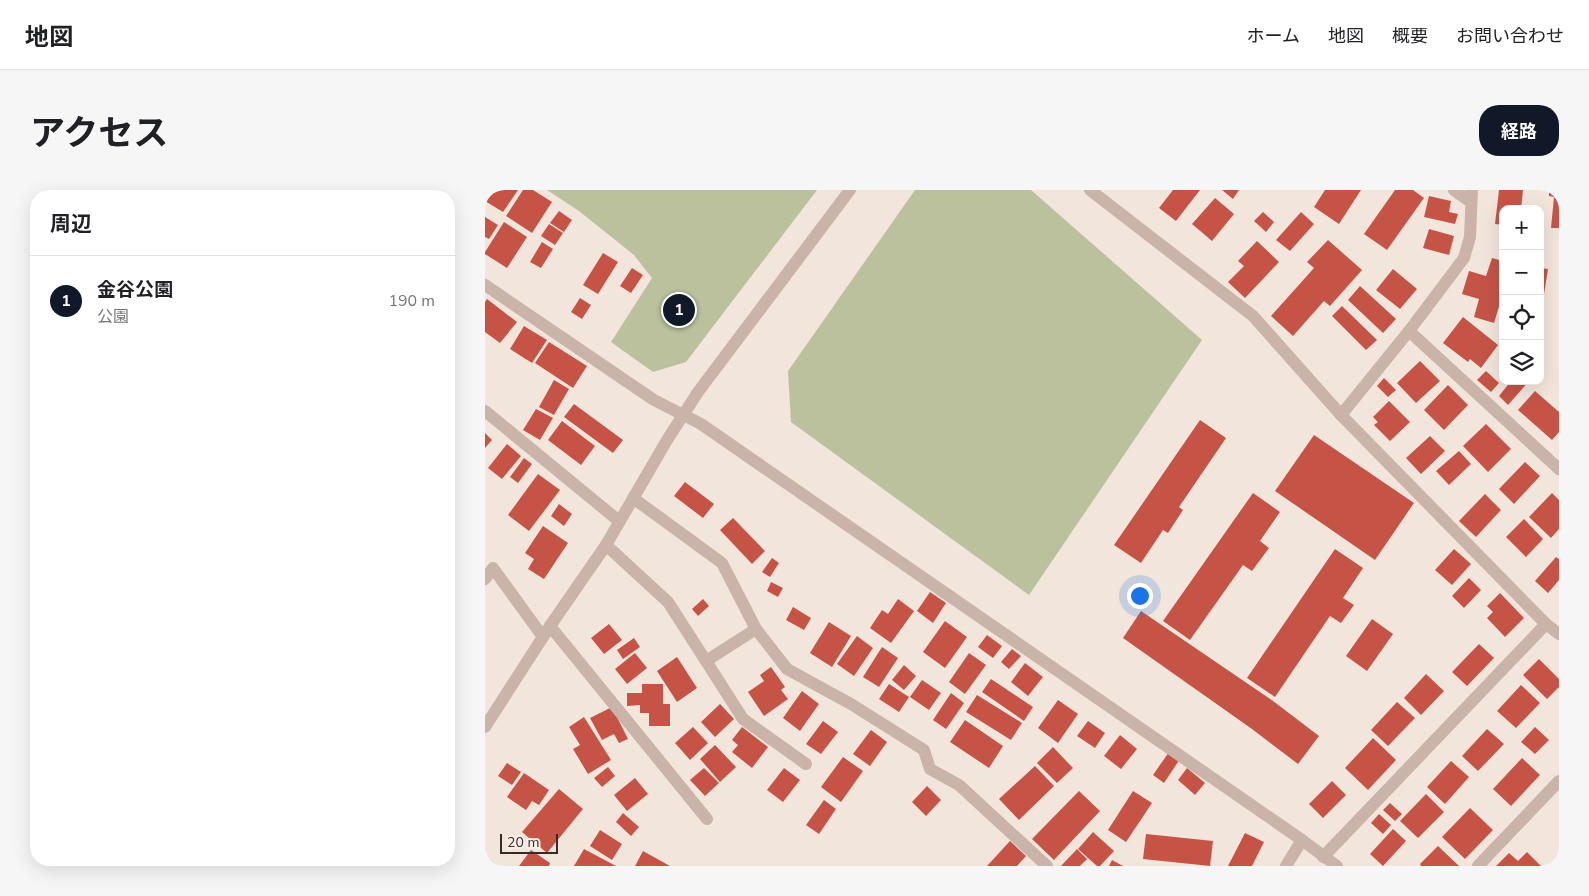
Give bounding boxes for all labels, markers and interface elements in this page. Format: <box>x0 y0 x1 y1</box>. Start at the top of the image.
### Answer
text: 地図 <box>25 21 73 53</box>
text: ホーム <box>1247 24 1300 48</box>
text: 地図 <box>1328 24 1364 48</box>
text: 概要 <box>1392 24 1428 48</box>
text: お問い合わせ <box>1456 24 1564 48</box>
button: 経路 <box>1479 105 1559 156</box>
text: アクセス <box>30 110 168 157</box>
map controls <box>1499 205 1544 385</box>
button: + <box>1499 205 1544 250</box>
text: 周辺 <box>50 210 92 238</box>
button: − <box>1499 250 1544 295</box>
text: 金谷公園 <box>97 277 173 303</box>
text: 1 <box>61 290 71 312</box>
text: 190 m <box>388 290 435 312</box>
pin: 1 <box>663 291 695 329</box>
button: locate <box>1499 295 1544 340</box>
text: 公園 <box>97 306 129 328</box>
button: layers <box>1499 340 1544 385</box>
your location <box>1127 583 1153 609</box>
scale bar <box>500 831 557 854</box>
text: 20 m <box>507 833 539 852</box>

